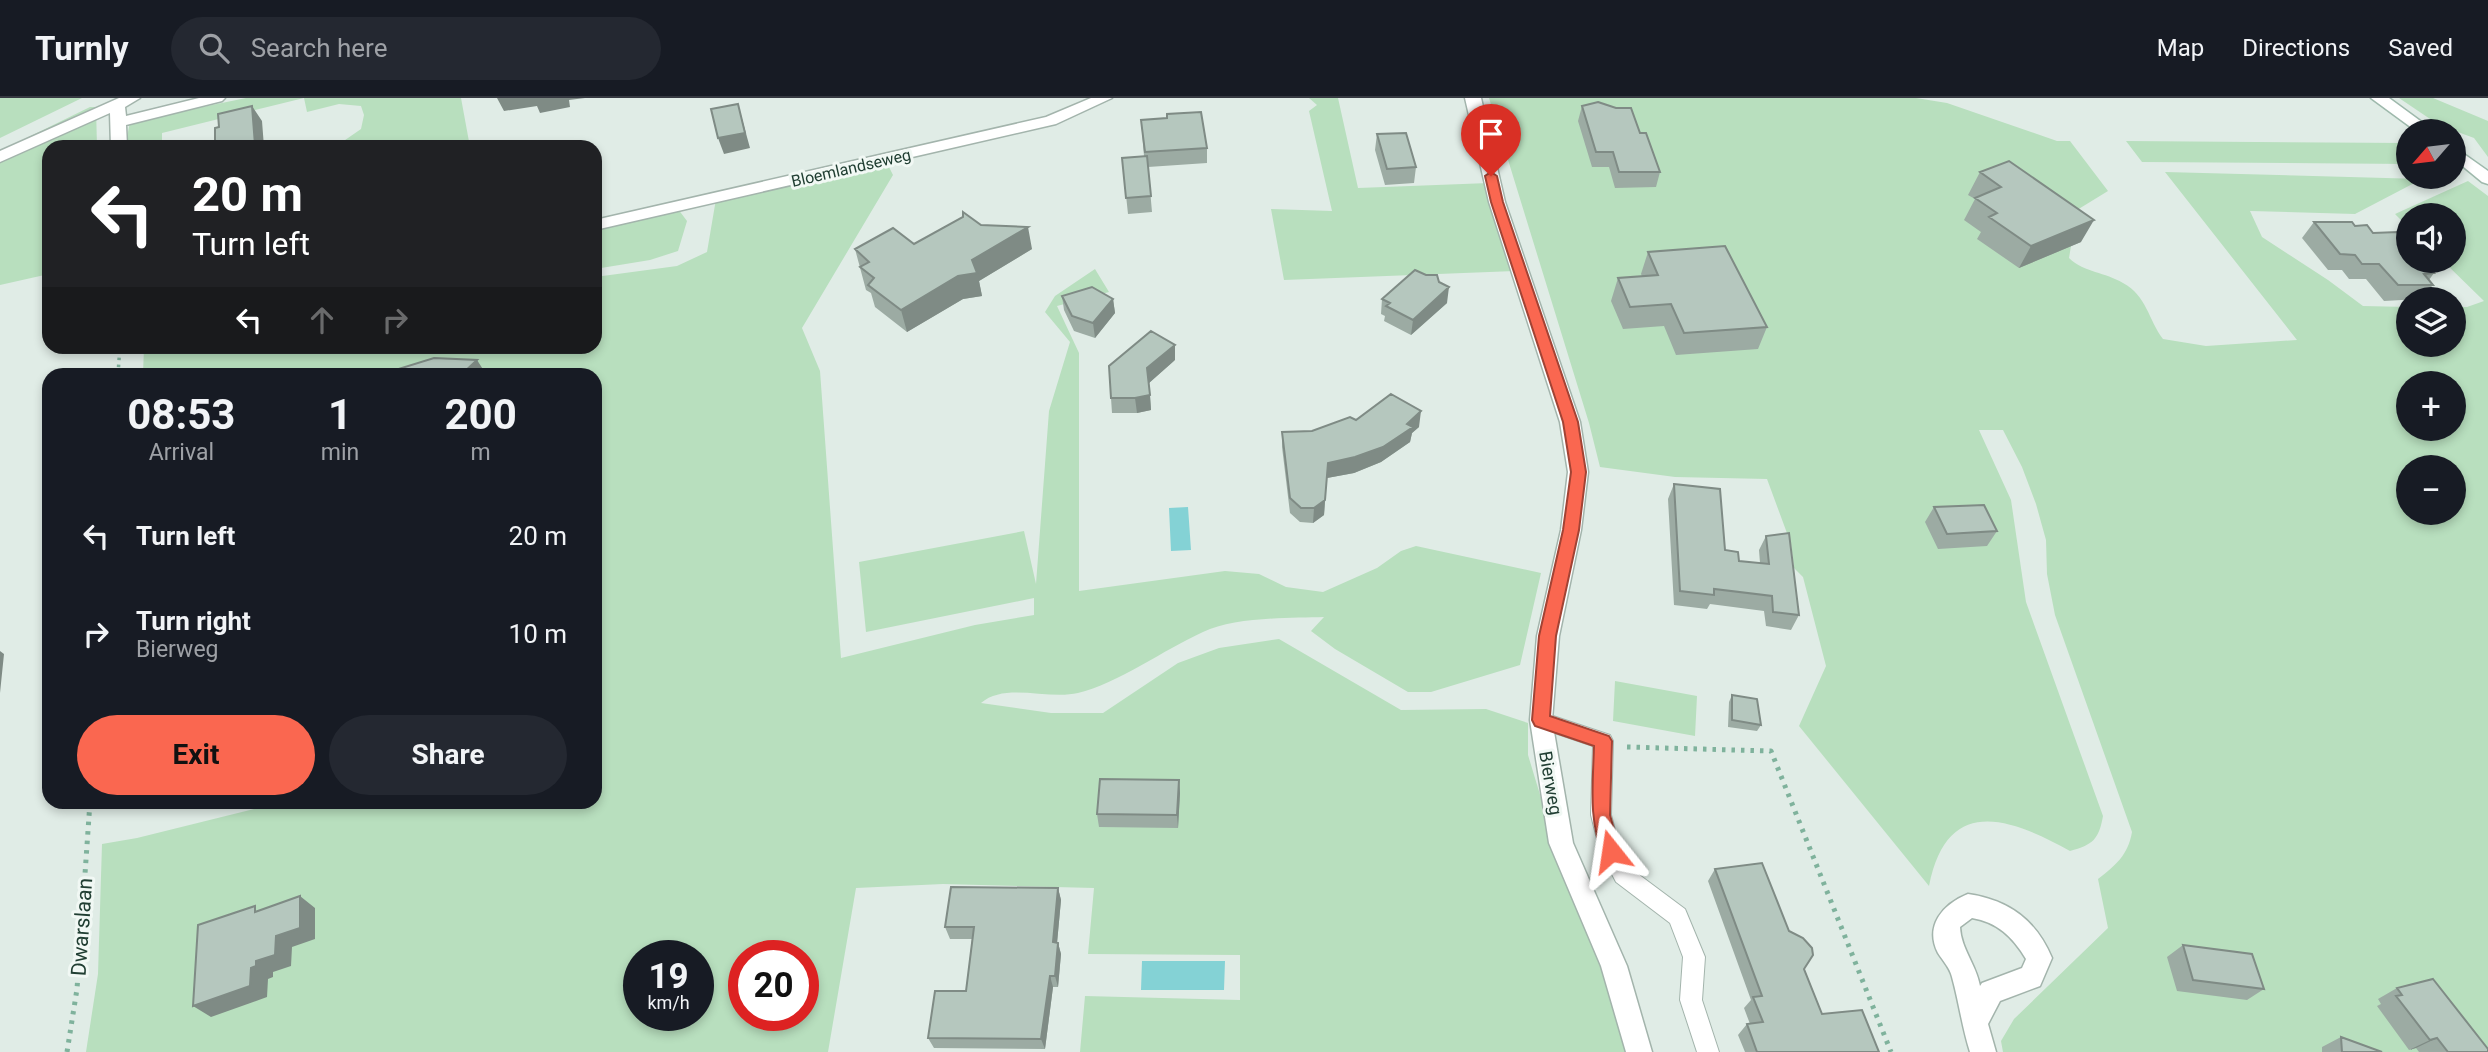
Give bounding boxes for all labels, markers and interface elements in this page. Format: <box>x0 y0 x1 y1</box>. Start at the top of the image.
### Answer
search box <box>171 17 661 80</box>
text: Turnly <box>35 29 129 68</box>
icon: search <box>195 29 233 67</box>
text: Search here <box>251 33 387 63</box>
text: Map <box>2157 34 2204 62</box>
text: Directions <box>2242 34 2350 62</box>
text: Saved <box>2388 34 2453 62</box>
pin <box>1461 104 1521 176</box>
icon: arrive <box>1472 115 1510 153</box>
north arrow <box>2396 119 2466 189</box>
map controls <box>2396 119 2466 525</box>
street label: Bloemlandseweg <box>789 145 913 191</box>
text: 20 m <box>192 166 303 223</box>
icon: left <box>77 168 168 259</box>
button: sound <box>2396 203 2466 273</box>
text: Turn left <box>192 225 310 263</box>
button: layers <box>2396 287 2466 357</box>
icon: left <box>230 301 268 339</box>
icon: ahead <box>303 301 341 339</box>
icon: right <box>376 301 414 339</box>
button: + <box>2396 371 2466 441</box>
text: 08:53 <box>127 390 235 439</box>
text: 1 <box>328 390 352 439</box>
text: 200 <box>444 390 517 439</box>
text: Arrival <box>149 439 214 466</box>
text: min <box>321 439 359 466</box>
text: m <box>471 439 491 466</box>
button: − <box>2396 455 2466 525</box>
icon: left <box>77 517 115 555</box>
text: Turn left <box>136 521 235 551</box>
text: 20 m <box>509 521 567 551</box>
text: Turn right <box>136 606 251 636</box>
icon: right <box>77 615 115 653</box>
text: 10 m <box>509 619 567 649</box>
text: Bierweg <box>136 636 219 663</box>
button: Exit <box>77 715 315 795</box>
button: Share <box>329 715 567 795</box>
street label: Bierweg <box>1535 749 1567 817</box>
position arrow <box>1574 814 1648 888</box>
street label: Dwarslaan <box>67 877 97 977</box>
speed limit sign: 20 <box>728 940 819 1031</box>
text: 19 <box>648 956 689 997</box>
text: km/h <box>647 992 690 1013</box>

